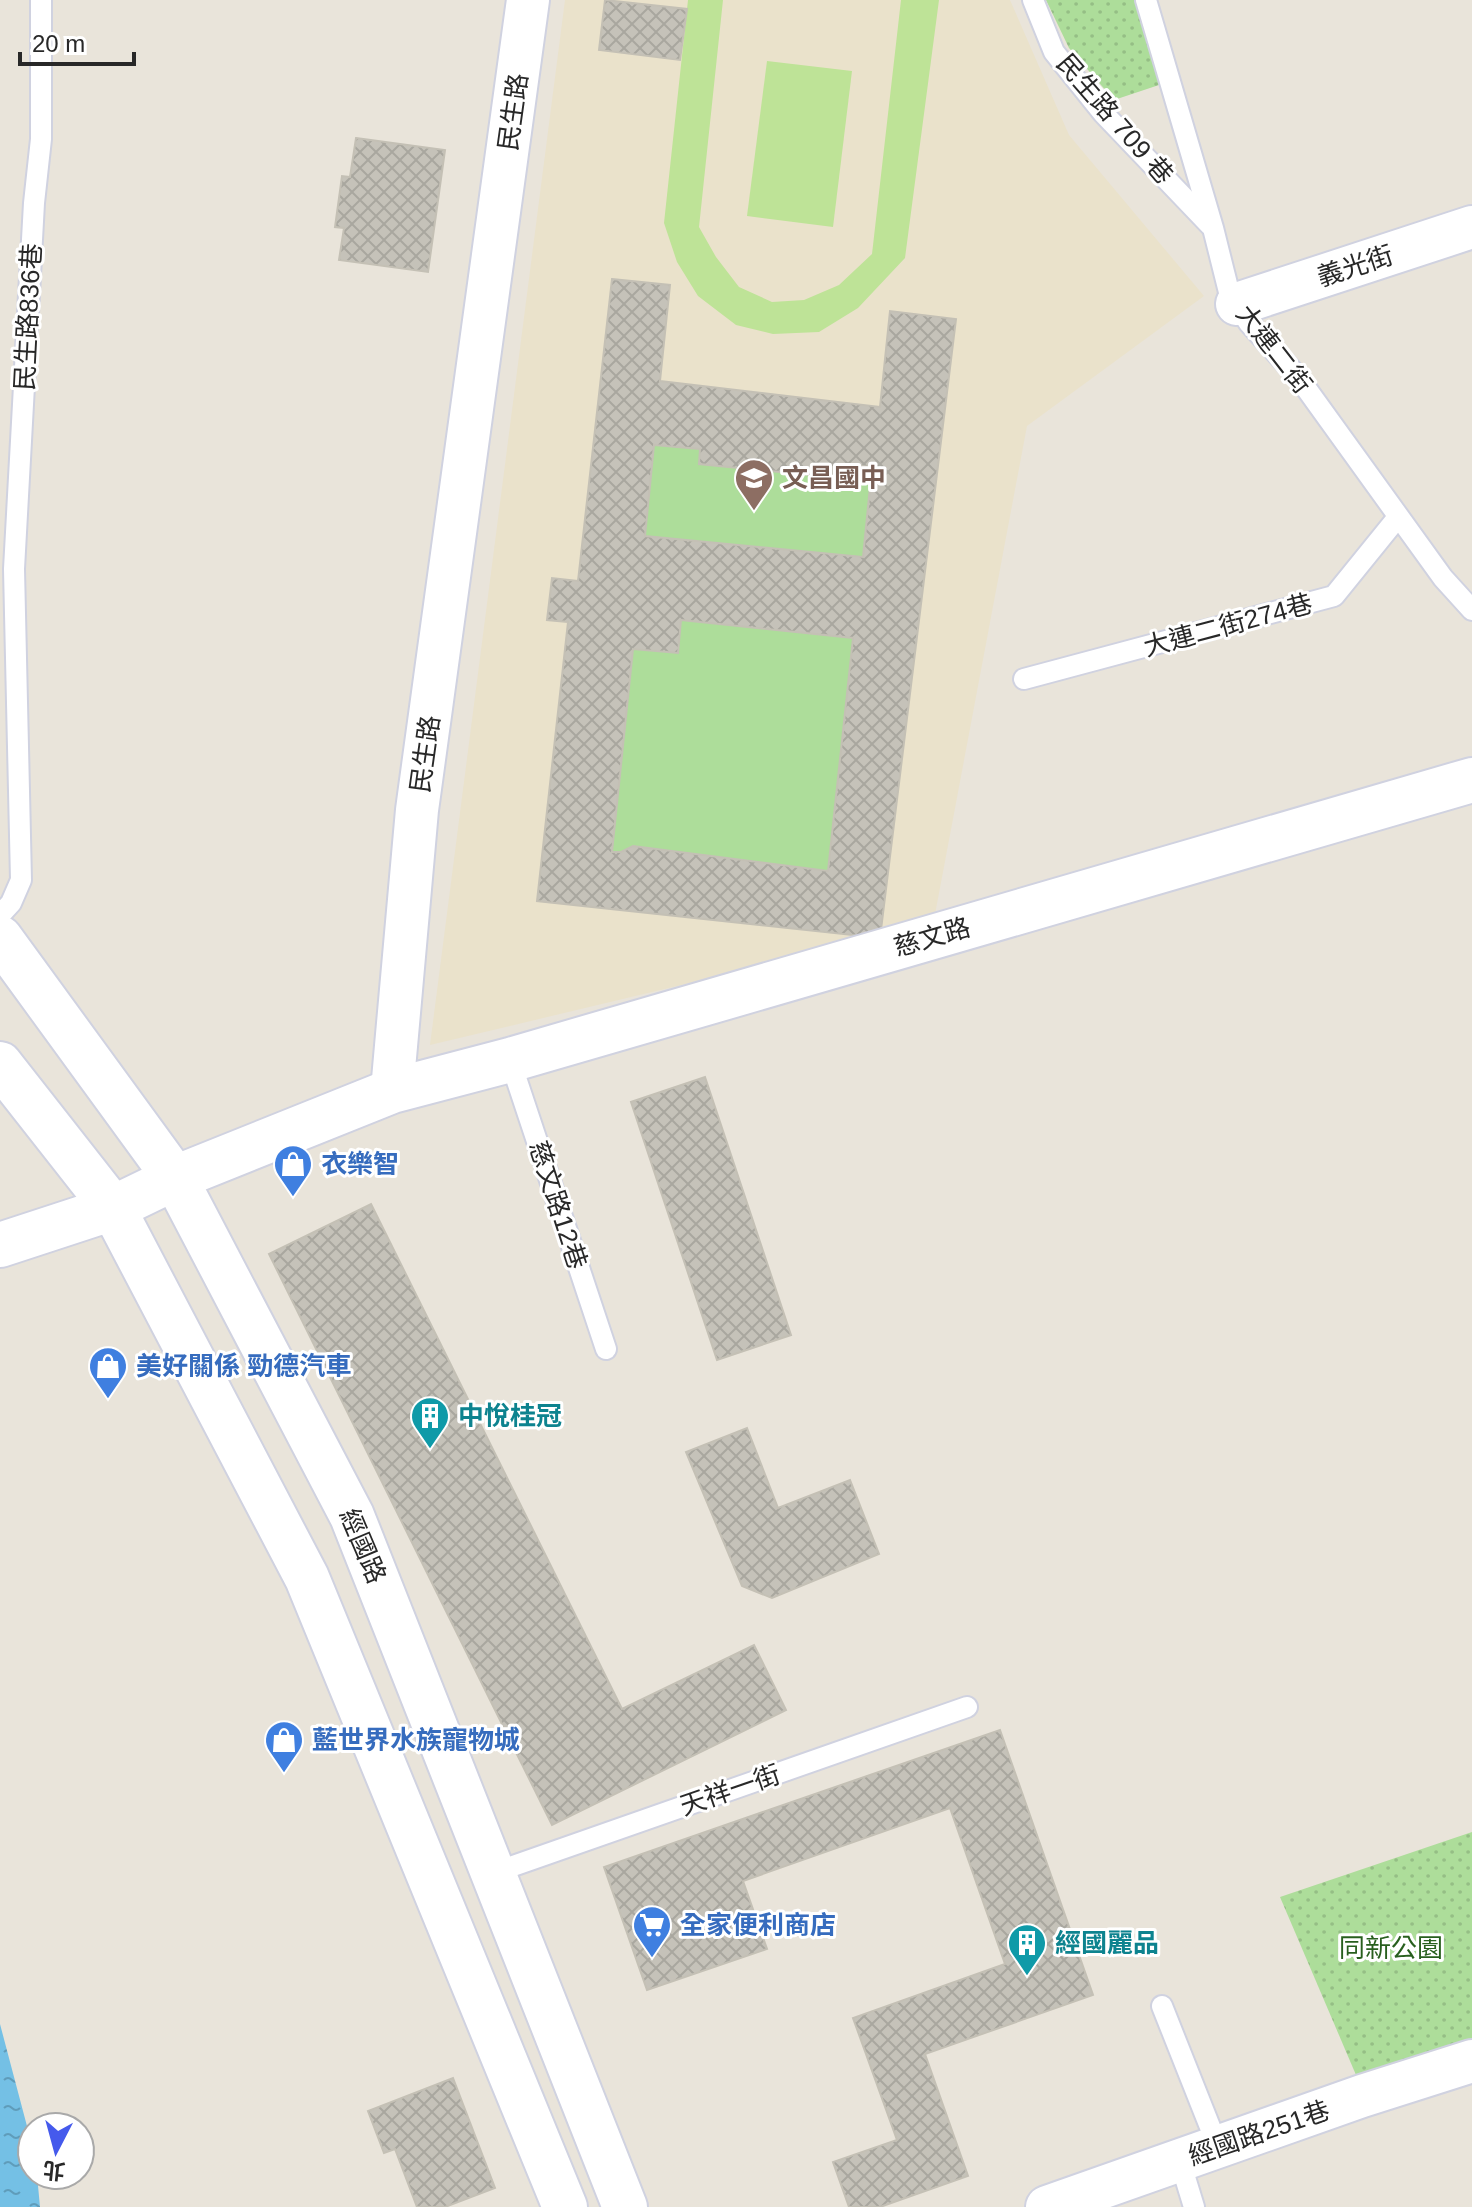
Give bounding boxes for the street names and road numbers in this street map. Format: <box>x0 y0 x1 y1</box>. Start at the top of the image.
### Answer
street label: 民生路 709 巷 <box>1051 48 1179 190</box>
street label: 民生路 <box>493 71 533 153</box>
street label: 義光街 <box>1313 240 1397 292</box>
street label: 民生路836巷 <box>9 243 47 391</box>
street label: 大連二街 <box>1230 299 1318 399</box>
street label: 大連二街274巷 <box>1140 588 1316 662</box>
street label: 民生路 <box>405 713 445 795</box>
street label: 慈文路 <box>890 912 974 962</box>
street label: 慈文路12巷 <box>523 1137 593 1273</box>
street label: 經國路 <box>334 1504 392 1588</box>
street label: 天祥一街 <box>676 1759 784 1821</box>
street label: 經國路251巷 <box>1184 2095 1334 2171</box>

